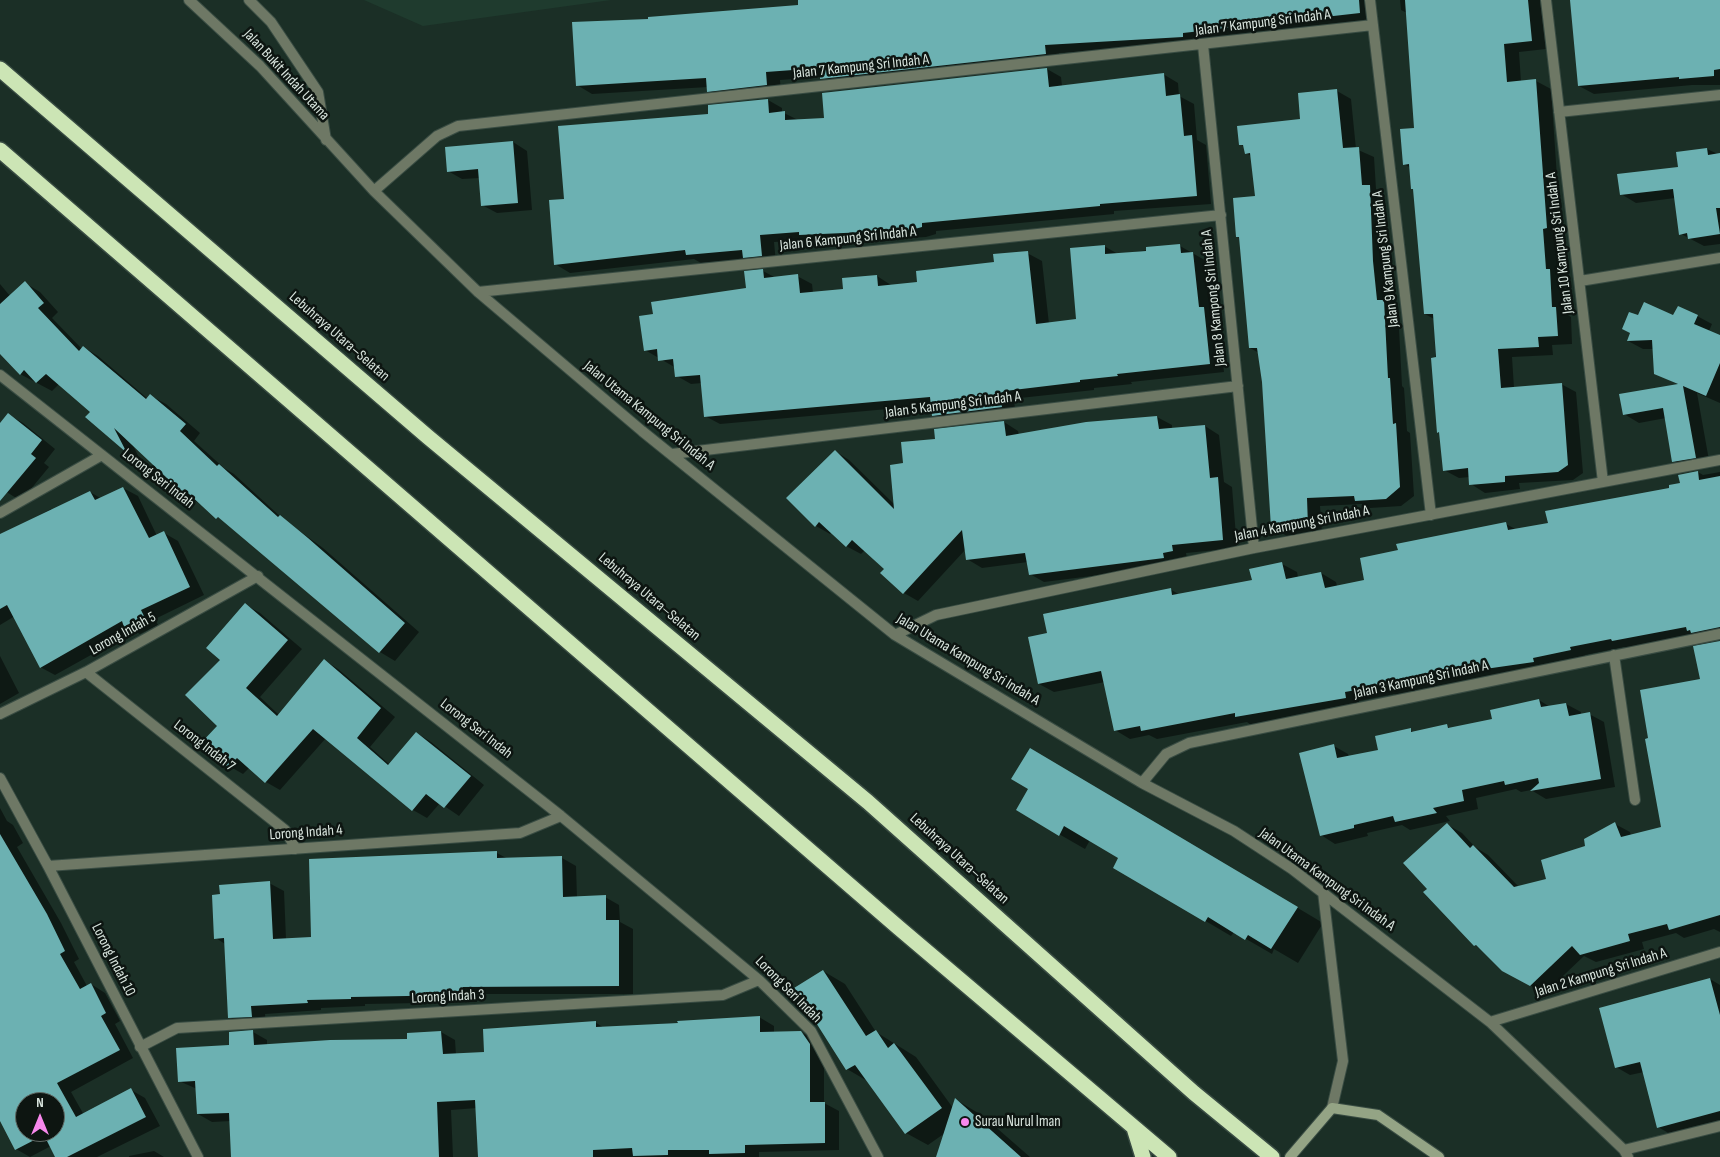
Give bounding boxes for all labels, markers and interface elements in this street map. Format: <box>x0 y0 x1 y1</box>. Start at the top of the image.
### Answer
street label: Jalan 7 Kampung Sri Indah A <box>1194 6 1332 40</box>
street label: Jalan Bukit Indah Utama <box>239 26 333 124</box>
street label: Jalan 7 Kampung Sri Indah A <box>792 51 930 83</box>
street label: Jalan 10 Kampung Sri Indah A <box>1542 171 1578 315</box>
street label: Jalan 9 Kampung Sri Indah A <box>1369 190 1403 328</box>
street label: Jalan 6 Kampung Sri Indah A <box>779 223 917 255</box>
street label: Jalan 8 Kampong Sri Indah A <box>1198 229 1230 367</box>
street label: Lebuhraya Utara–Selatan <box>285 288 393 386</box>
street label: Jalan Utama Kampung Sri Indah A <box>580 357 718 475</box>
street label: Jalan 5 Kampung Sri Indah A <box>884 388 1022 422</box>
street label: Lorong Seri Indah <box>118 445 198 513</box>
street label: Jalan 4 Kampung Sri Indah A <box>1233 502 1371 546</box>
street label: Lebuhraya Utara–Selatan <box>594 549 704 645</box>
street label: Lorong Indah 5 <box>87 608 159 660</box>
street label: Jalan Utama Kampung Sri Indah A <box>893 610 1043 710</box>
street label: Jalan 3 Kampung Sri Indah A <box>1352 657 1490 703</box>
street label: Lorong Seri Indah <box>436 695 516 763</box>
street label: Lorong Indah 7 <box>170 716 238 776</box>
street label: Lebuhraya Utara–Selatan <box>906 810 1012 908</box>
street label: Lorong Indah 4 <box>269 821 343 845</box>
street label: Jalan Utama Kampung Sri Indah A <box>1255 825 1399 935</box>
street label: Lorong Indah 10 <box>87 921 139 999</box>
street label: Jalan 2 Kampung Sri Indah A <box>1533 944 1669 1002</box>
street label: Lorong Seri Indah <box>751 953 825 1027</box>
street label: Lorong Indah 3 <box>411 986 485 1008</box>
north arrow <box>15 1092 65 1142</box>
text: N <box>36 1094 44 1111</box>
place label: Surau Nurul Iman <box>975 1113 1061 1131</box>
marker: Surau Nurul Iman <box>959 1116 971 1128</box>

